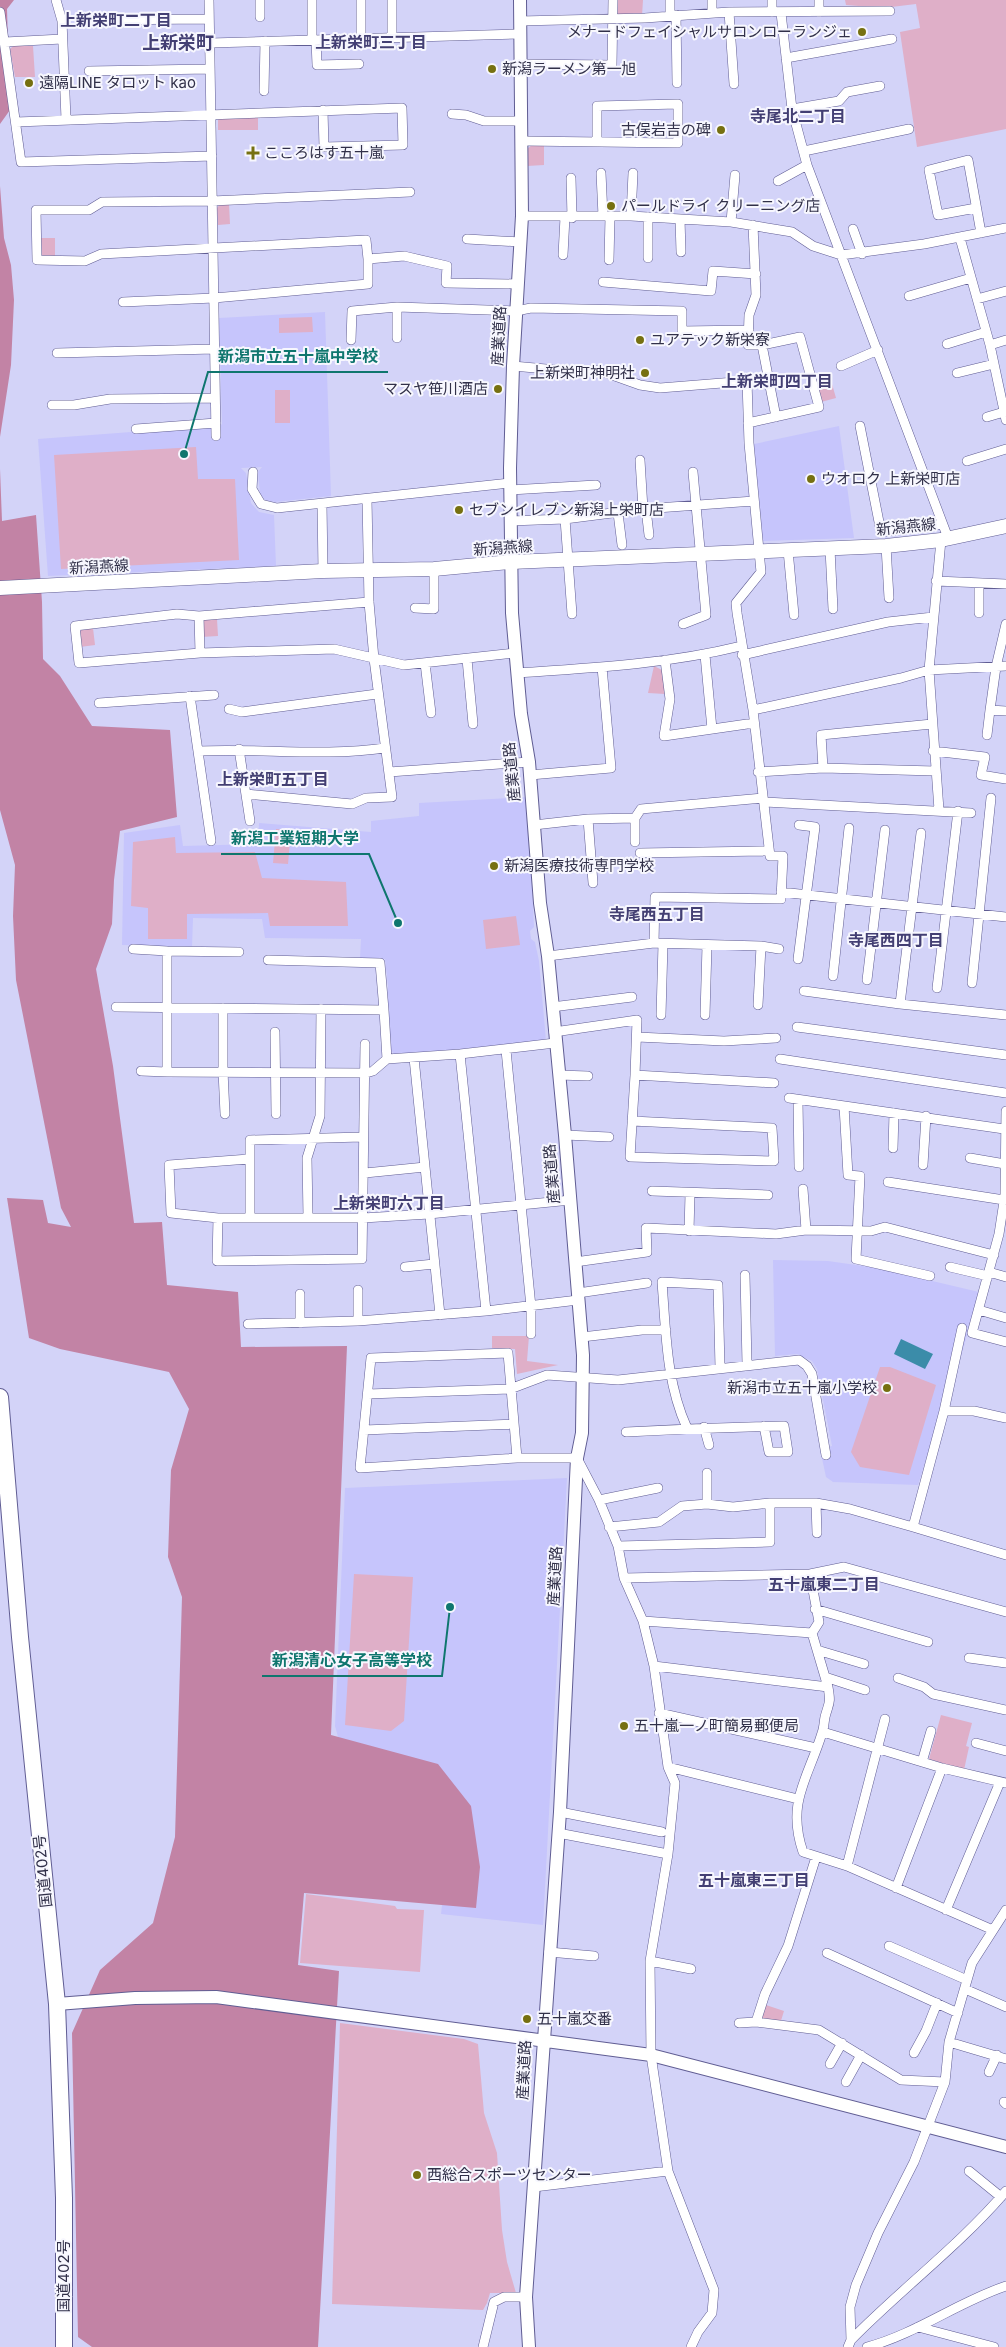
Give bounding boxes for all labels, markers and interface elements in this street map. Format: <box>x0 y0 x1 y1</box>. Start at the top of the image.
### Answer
district label: 上新栄町二丁目 <box>60 10 172 30</box>
place label: メナードフェイシャルサロンローランジェ <box>567 22 852 41</box>
marker: メナードフェイシャルサロンローランジェ <box>856 26 868 38</box>
district label: 上新栄町 <box>142 32 214 53</box>
district label: 上新栄町三丁目 <box>315 32 427 52</box>
place label: 新潟ラーメン第一旭 <box>502 59 636 78</box>
marker: 新潟ラーメン第一旭 <box>486 63 498 75</box>
place label: 遠隔LINE タロット kao <box>39 73 196 92</box>
marker: 遠隔LINE タロット kao <box>23 77 35 89</box>
district label: 寺尾北二丁目 <box>750 106 846 126</box>
place label: 古俣岩吉の碑 <box>621 120 711 139</box>
marker: 古俣岩吉の碑 <box>715 124 727 136</box>
place label: こころはす五十嵐 <box>264 143 384 162</box>
marker: こころはす五十嵐 <box>246 146 260 160</box>
place label: パールドライ クリーニング店 <box>621 196 820 215</box>
marker: パールドライ クリーニング店 <box>605 200 617 212</box>
street label: 産業道路 <box>487 306 510 366</box>
place label: ユアテック新栄寮 <box>650 330 770 349</box>
marker: ユアテック新栄寮 <box>634 334 646 346</box>
callout: 新潟市立五十嵐中学校 <box>208 341 388 372</box>
text: 新潟市立五十嵐中学校 <box>218 346 378 366</box>
place label: 上新栄町神明社 <box>530 363 635 382</box>
marker: 上新栄町神明社 <box>639 367 651 379</box>
district label: 上新栄町四丁目 <box>721 371 833 391</box>
place label: マスヤ笹川酒店 <box>383 379 488 398</box>
marker: マスヤ笹川酒店 <box>492 383 504 395</box>
place label: ウオロク 上新栄町店 <box>821 469 960 488</box>
marker: ウオロク 上新栄町店 <box>805 473 817 485</box>
place label: セブンイレブン新潟上栄町店 <box>469 500 664 519</box>
marker: セブンイレブン新潟上栄町店 <box>453 504 465 516</box>
street label: 新潟燕線 <box>875 514 937 539</box>
street label: 新潟燕線 <box>472 536 534 559</box>
street label: 新潟燕線 <box>69 555 129 578</box>
street label: 産業道路 <box>499 741 524 803</box>
district label: 上新栄町五丁目 <box>217 769 329 789</box>
callout: 新潟工業短期大学 <box>221 823 369 854</box>
text: 新潟工業短期大学 <box>231 828 359 848</box>
place label: 新潟医療技術専門学校 <box>504 856 654 875</box>
marker: 新潟医療技術専門学校 <box>488 860 500 872</box>
district label: 寺尾西五丁目 <box>609 904 705 924</box>
district label: 寺尾西四丁目 <box>848 930 944 950</box>
street label: 産業道路 <box>539 1143 564 1205</box>
district label: 上新栄町六丁目 <box>333 1193 445 1213</box>
place label: 新潟市立五十嵐小学校 <box>727 1378 877 1397</box>
marker: 新潟市立五十嵐小学校 <box>881 1382 893 1394</box>
street label: 産業道路 <box>543 1546 566 1606</box>
district label: 五十嵐東二丁目 <box>768 1574 880 1594</box>
callout: 新潟清心女子高等学校 <box>262 1645 442 1676</box>
text: 新潟清心女子高等学校 <box>272 1650 432 1670</box>
place label: 五十嵐一ノ町簡易郵便局 <box>634 1716 799 1735</box>
marker: 五十嵐一ノ町簡易郵便局 <box>618 1720 630 1732</box>
street label: 国道402号 <box>29 1834 56 1909</box>
district label: 五十嵐東三丁目 <box>698 1870 810 1890</box>
place label: 五十嵐交番 <box>537 2009 612 2028</box>
marker: 五十嵐交番 <box>521 2013 533 2025</box>
street label: 産業道路 <box>512 2040 535 2100</box>
place label: 西総合スポーツセンター <box>427 2165 592 2184</box>
marker: 西総合スポーツセンター <box>411 2169 423 2181</box>
street label: 国道402号 <box>54 2239 73 2313</box>

